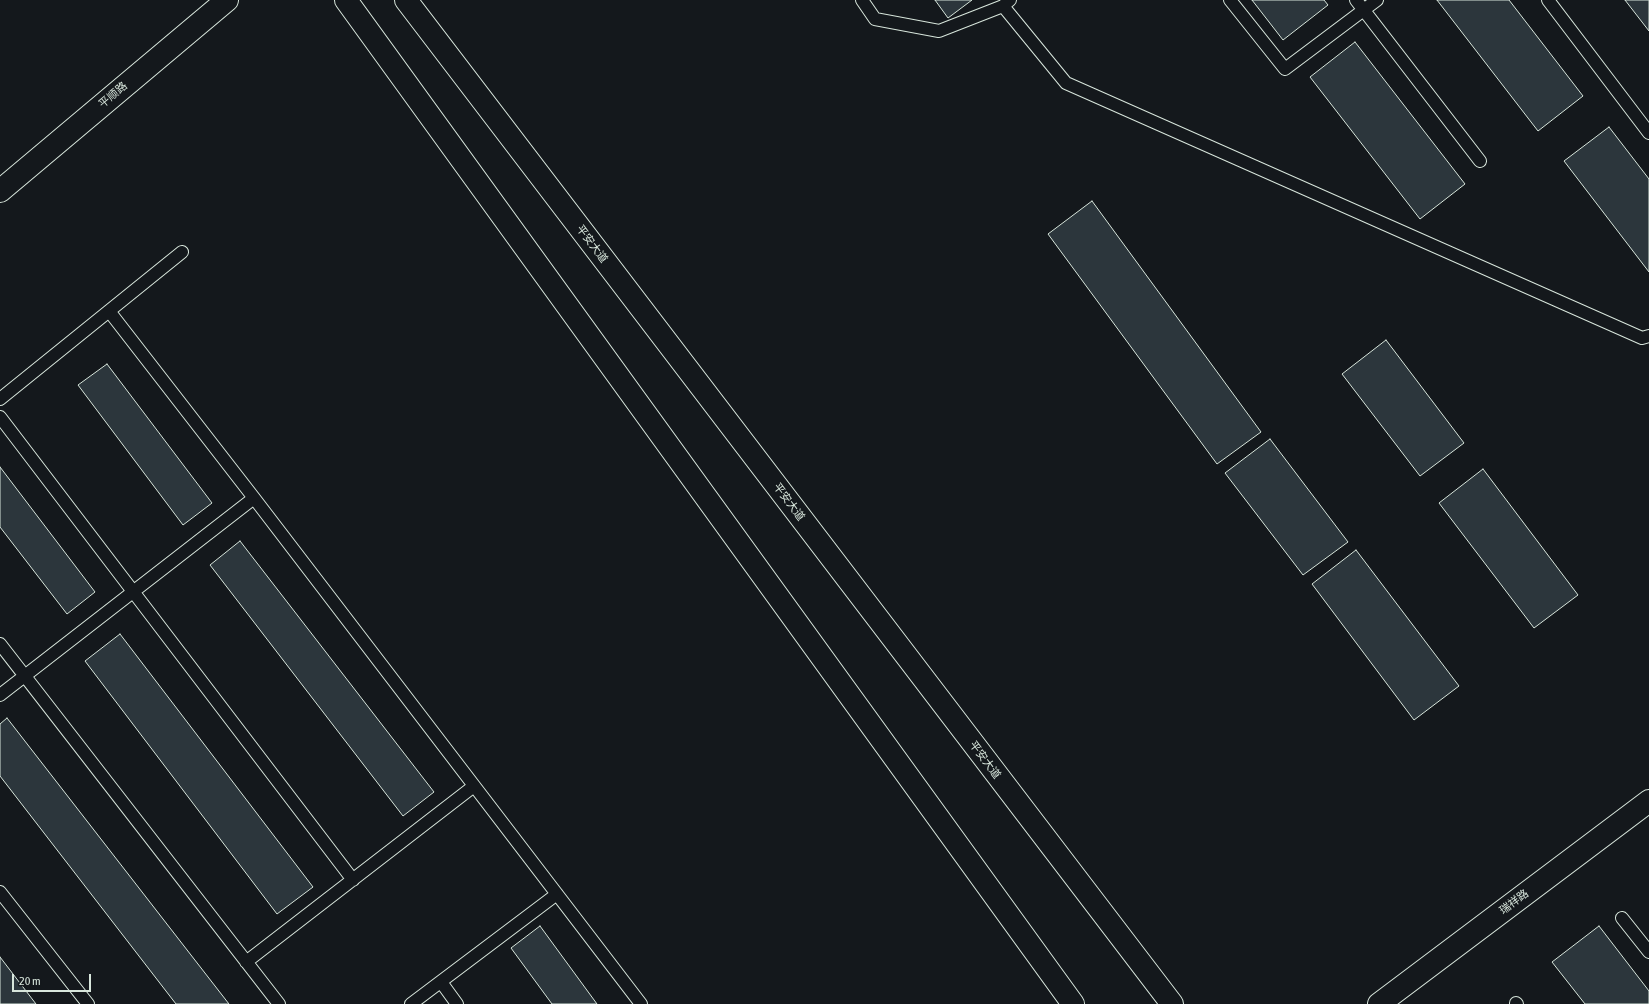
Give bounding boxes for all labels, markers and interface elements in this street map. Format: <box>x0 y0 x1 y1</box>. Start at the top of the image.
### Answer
street label: 平顺路 <box>96 79 130 111</box>
street label: 平安大道 <box>573 222 611 266</box>
street label: 平安大道 <box>770 480 808 524</box>
street label: 平安大道 <box>966 738 1004 782</box>
street label: 瑞祥路 <box>1497 887 1531 917</box>
scale bar <box>14 966 93 992</box>
text: 20 m <box>19 974 41 988</box>

